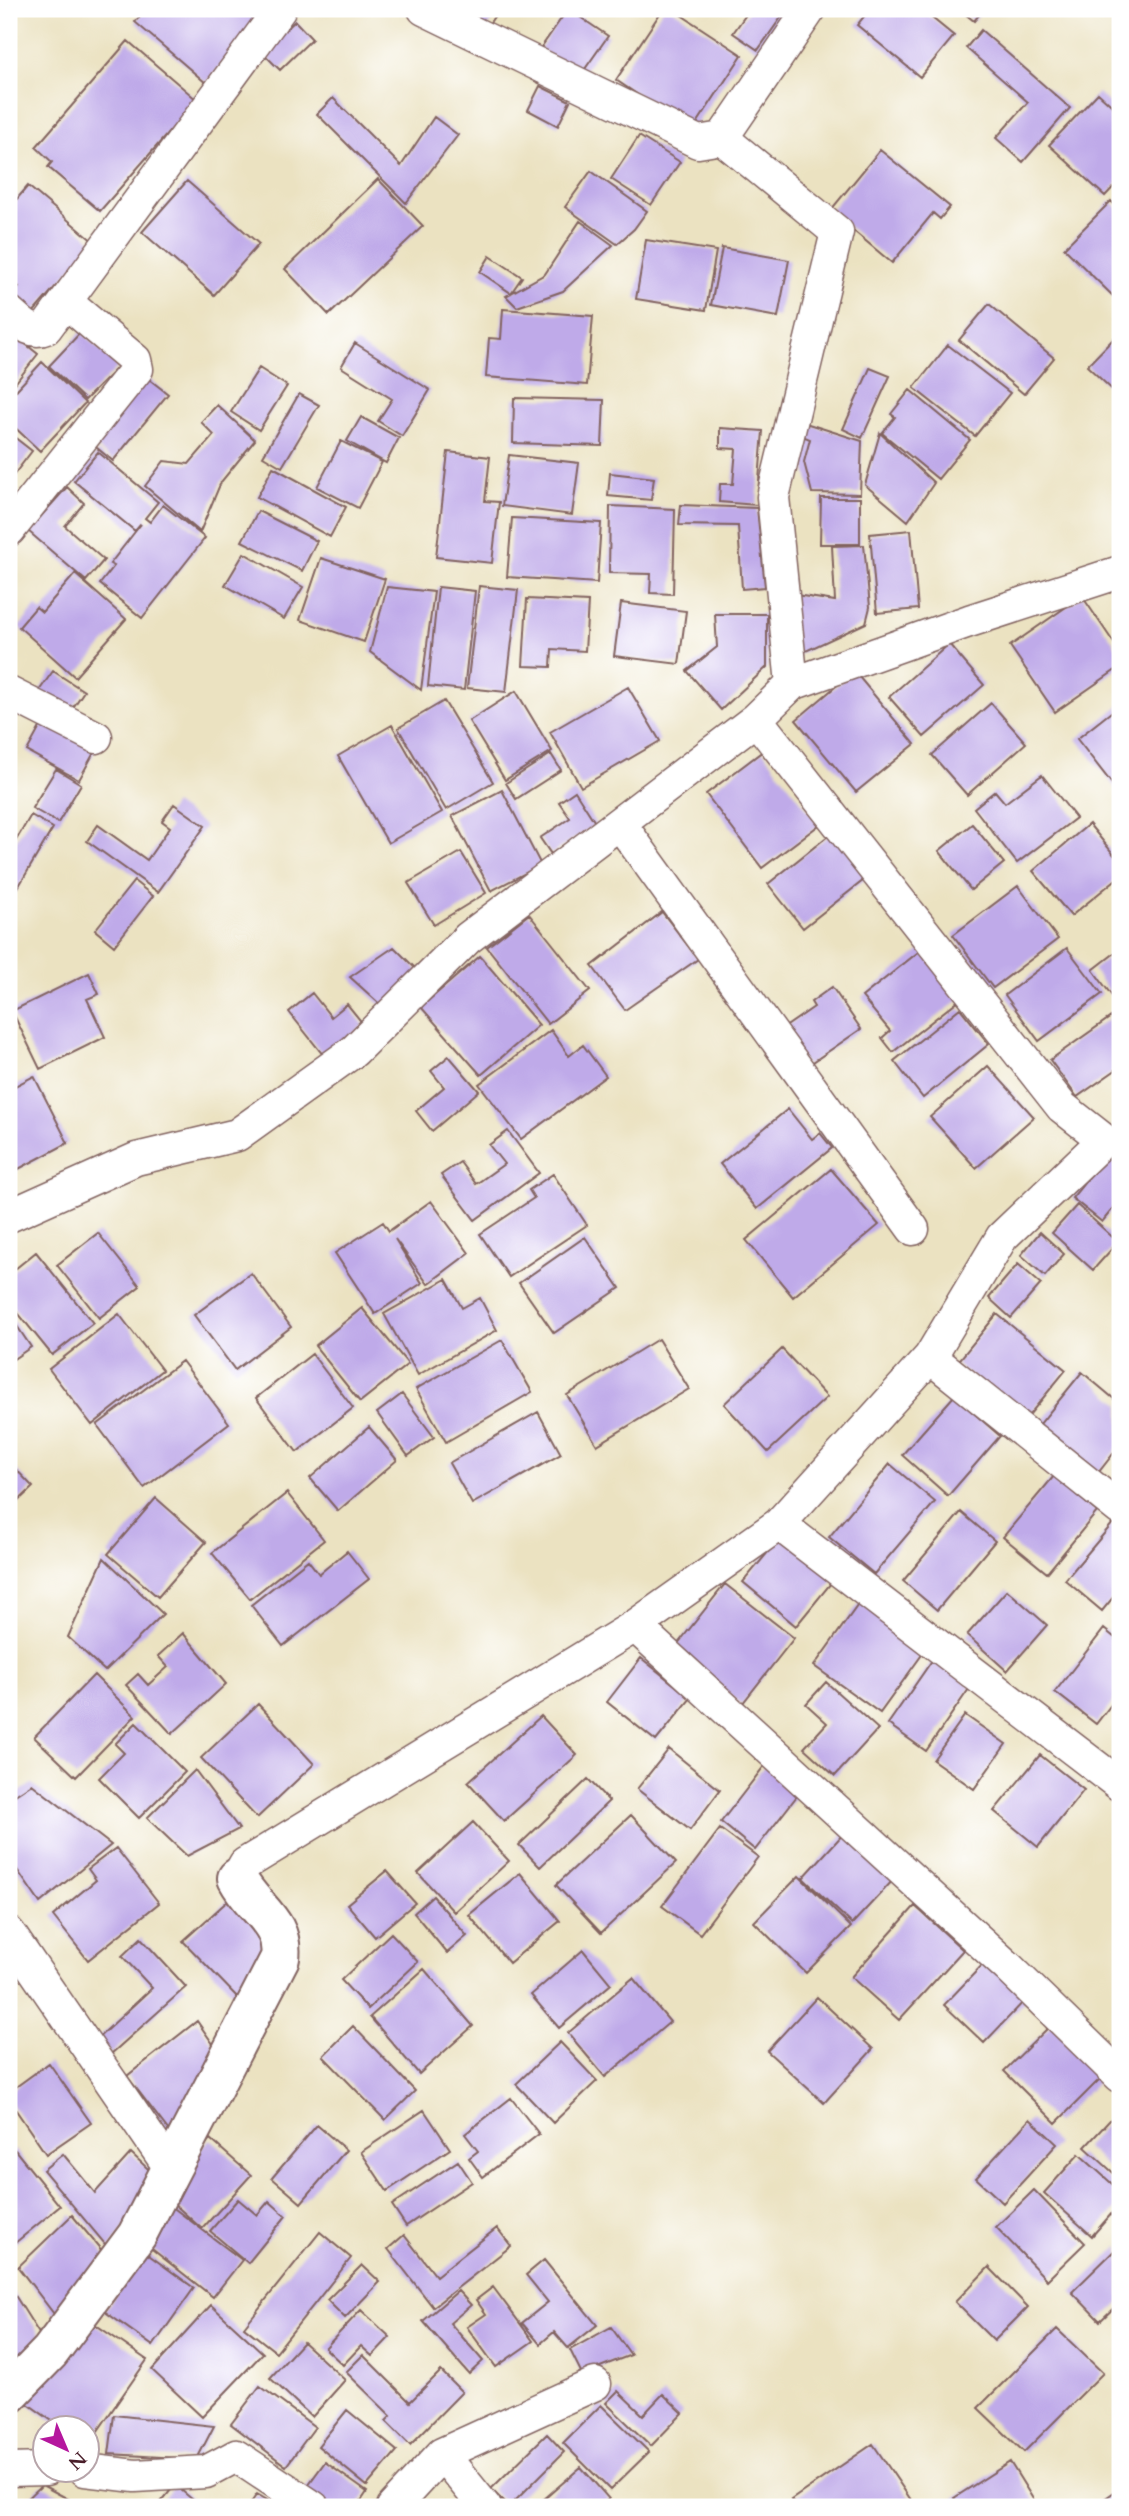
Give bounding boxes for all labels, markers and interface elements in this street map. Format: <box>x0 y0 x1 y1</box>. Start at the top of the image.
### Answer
north arrow <box>32 2414 102 2484</box>
text: N <box>62 2445 92 2476</box>

